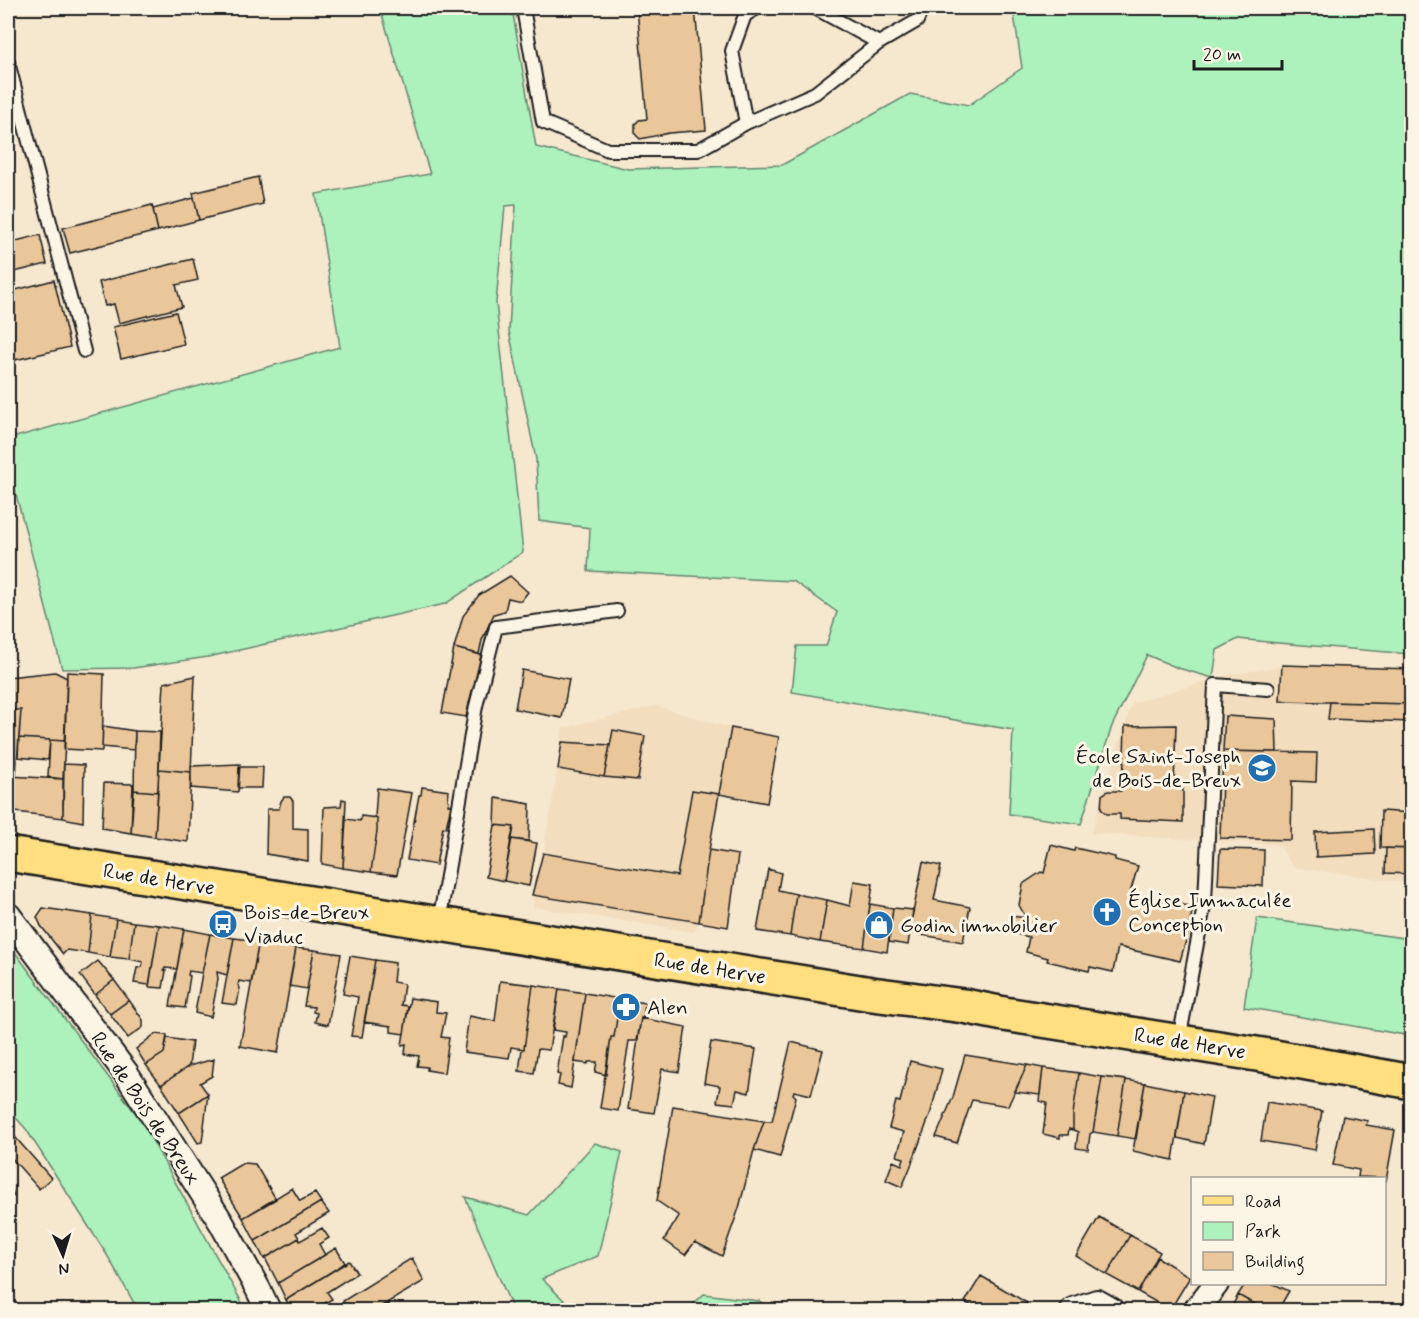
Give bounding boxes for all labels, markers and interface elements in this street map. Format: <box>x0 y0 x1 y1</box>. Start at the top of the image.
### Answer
scale bar <box>1194 33 1282 71</box>
text: 20 m <box>1203 43 1241 67</box>
place label: École Saint-Joseph de Bois-de-Breux <box>1076 743 1241 795</box>
school or university icon: École Saint-Joseph de Bois-de-Breux <box>1246 752 1278 784</box>
street label: Rue de Herve <box>101 857 217 903</box>
place label: Église Immaculée Conception <box>1128 887 1292 939</box>
church icon: Église Immaculée Conception <box>1091 896 1123 928</box>
place label: Bois-de-Breux Viaduc <box>244 899 370 951</box>
bus stop icon: Bois-de-Breux Viaduc <box>207 908 239 940</box>
shop icon: Godin immobilier <box>863 909 895 941</box>
place label: Godin immobilier <box>900 912 1058 940</box>
street label: Rue de Herve <box>652 946 768 992</box>
pharmacy icon: Alen <box>610 991 642 1023</box>
place label: Alen <box>647 994 688 1022</box>
street label: Rue de Herve <box>1132 1021 1248 1067</box>
street label: Rue de Bois de Breux <box>84 1027 207 1190</box>
legend <box>1191 1177 1386 1285</box>
text: Road <box>1245 1190 1281 1214</box>
text: Park <box>1245 1220 1281 1244</box>
north arrow <box>33 1225 93 1285</box>
text: Building <box>1245 1250 1305 1276</box>
text: N <box>58 1258 70 1279</box>

